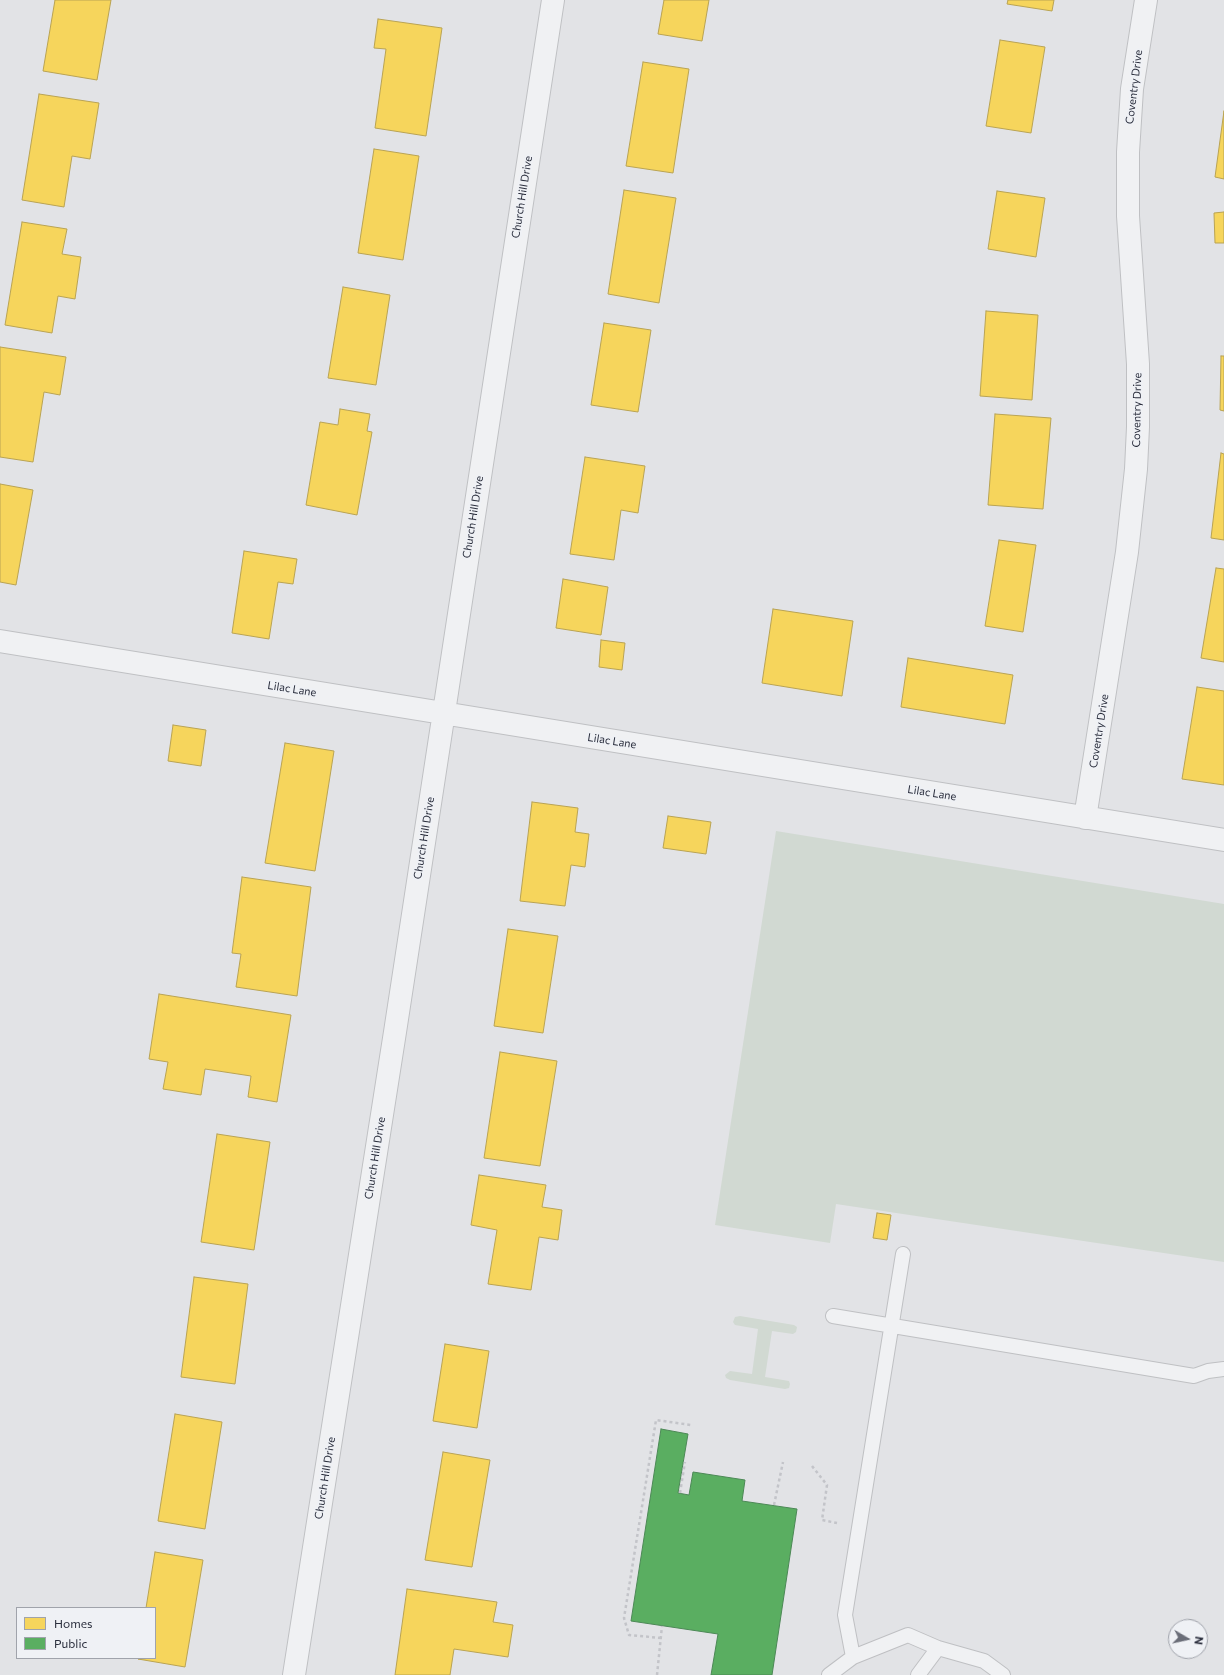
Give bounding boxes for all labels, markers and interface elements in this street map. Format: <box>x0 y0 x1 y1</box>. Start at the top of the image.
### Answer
street label: Coventry Drive <box>1123 49 1145 125</box>
street label: Church Hill Drive <box>509 155 535 239</box>
street label: Coventry Drive <box>1130 373 1144 447</box>
street label: Church Hill Drive <box>460 475 486 559</box>
street label: Lilac Lane <box>267 679 317 699</box>
street label: Coventry Drive <box>1087 693 1111 769</box>
street label: Lilac Lane <box>587 731 637 751</box>
street label: Lilac Lane <box>907 783 957 803</box>
street label: Church Hill Drive <box>411 796 437 880</box>
street label: Church Hill Drive <box>362 1116 388 1200</box>
street label: Church Hill Drive <box>312 1436 338 1520</box>
legend <box>16 1607 156 1659</box>
text: Homes <box>54 1616 92 1630</box>
north arrow <box>1168 1619 1208 1659</box>
text: Public <box>54 1636 87 1650</box>
text: N <box>1192 1636 1206 1646</box>

